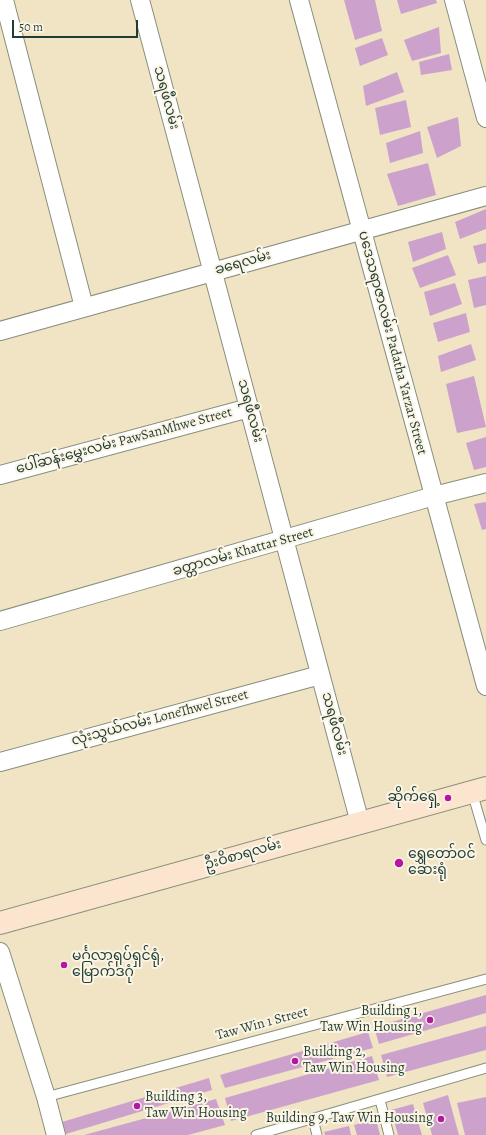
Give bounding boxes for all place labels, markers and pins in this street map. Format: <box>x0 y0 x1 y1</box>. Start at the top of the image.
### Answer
place label: ဆိုက်ရှေ့ <box>388 790 440 806</box>
marker: ဆိုက်ရှေ့ <box>443 793 453 803</box>
place label: ရွှေတော်ဝင် ဆေးရုံ <box>408 847 476 880</box>
marker: ရွှေတော်ဝင် ဆေးရုံ <box>393 857 405 869</box>
place label: မင်္ဂလာရုပ်ရှင်ရုံ, မြောက်ဒဂုံ <box>72 949 164 982</box>
marker: မင်္ဂလာရုပ်ရှင်ရုံ, မြောက်ဒဂုံ <box>59 960 69 970</box>
place label: Building 1, Taw Win Housing <box>320 1004 422 1036</box>
marker: Building 1, Taw Win Housing <box>425 1015 435 1025</box>
place label: Building 2, Taw Win Housing <box>303 1045 405 1078</box>
marker: Building 2, Taw Win Housing <box>290 1056 300 1066</box>
place label: Building 3, Taw Win Housing <box>145 1090 247 1122</box>
marker: Building 3, Taw Win Housing <box>132 1101 142 1111</box>
place label: Building 9, Taw Win Housing <box>266 1111 433 1127</box>
marker: Building 9, Taw Win Housing <box>436 1114 446 1124</box>

